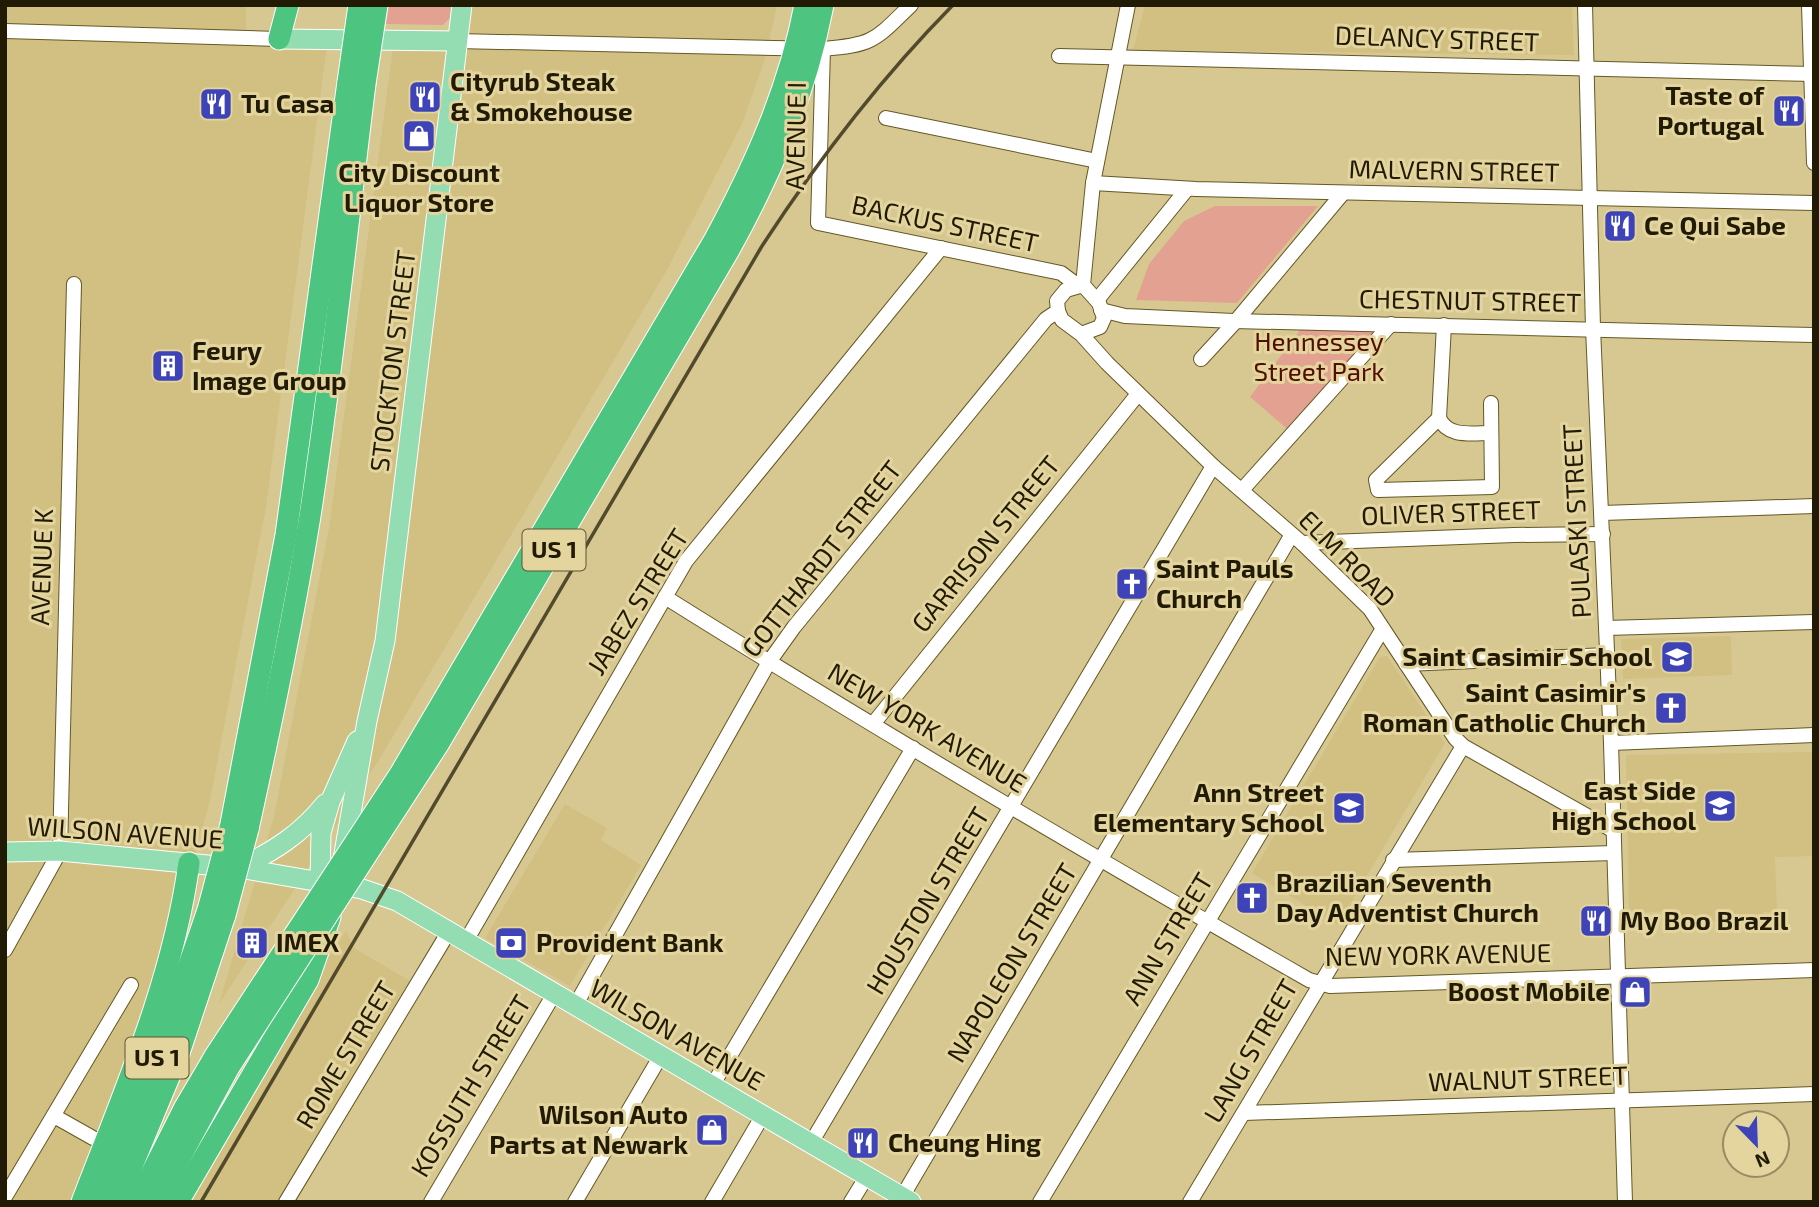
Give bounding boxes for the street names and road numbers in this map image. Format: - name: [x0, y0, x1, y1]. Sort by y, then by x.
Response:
- street label: DELANCY STREET: [1334, 18, 1540, 57]
- street label: AVENUE I: [778, 81, 811, 190]
- street label: MALVERN STREET: [1348, 152, 1560, 187]
- street label: BACKUS STREET: [849, 188, 1041, 257]
- street label: STOCKTON STREET: [363, 248, 420, 473]
- street label: CHESTNUT STREET: [1359, 282, 1581, 317]
- street label: PULASKI STREET: [1555, 423, 1596, 619]
- street label: GARRISON STREET: [904, 449, 1065, 637]
- street label: GOTTHARDT STREET: [735, 454, 907, 662]
- street label: OLIVER STREET: [1361, 493, 1541, 530]
- street label: ELM ROAD: [1294, 503, 1403, 612]
- street label: AVENUE K: [23, 508, 58, 626]
- street label: JABEZ STREET: [580, 523, 694, 680]
- road number: US 1: [522, 530, 586, 570]
- street label: NEW YORK AVENUE: [823, 655, 1033, 798]
- street label: HOUSTON STREET: [859, 801, 995, 999]
- street label: WILSON AVENUE: [26, 809, 224, 854]
- street label: NAPOLEON STREET: [939, 857, 1082, 1067]
- street label: ANN STREET: [1115, 867, 1218, 1010]
- street label: NEW YORK AVENUE: [1325, 936, 1551, 971]
- street label: WILSON AVENUE: [585, 971, 770, 1096]
- street label: LANG STREET: [1196, 973, 1303, 1127]
- street label: ROME STREET: [289, 975, 401, 1134]
- street label: KOSSUTH STREET: [403, 989, 536, 1182]
- road number: US 1: [125, 1038, 188, 1078]
- street label: WALNUT STREET: [1428, 1059, 1628, 1096]

